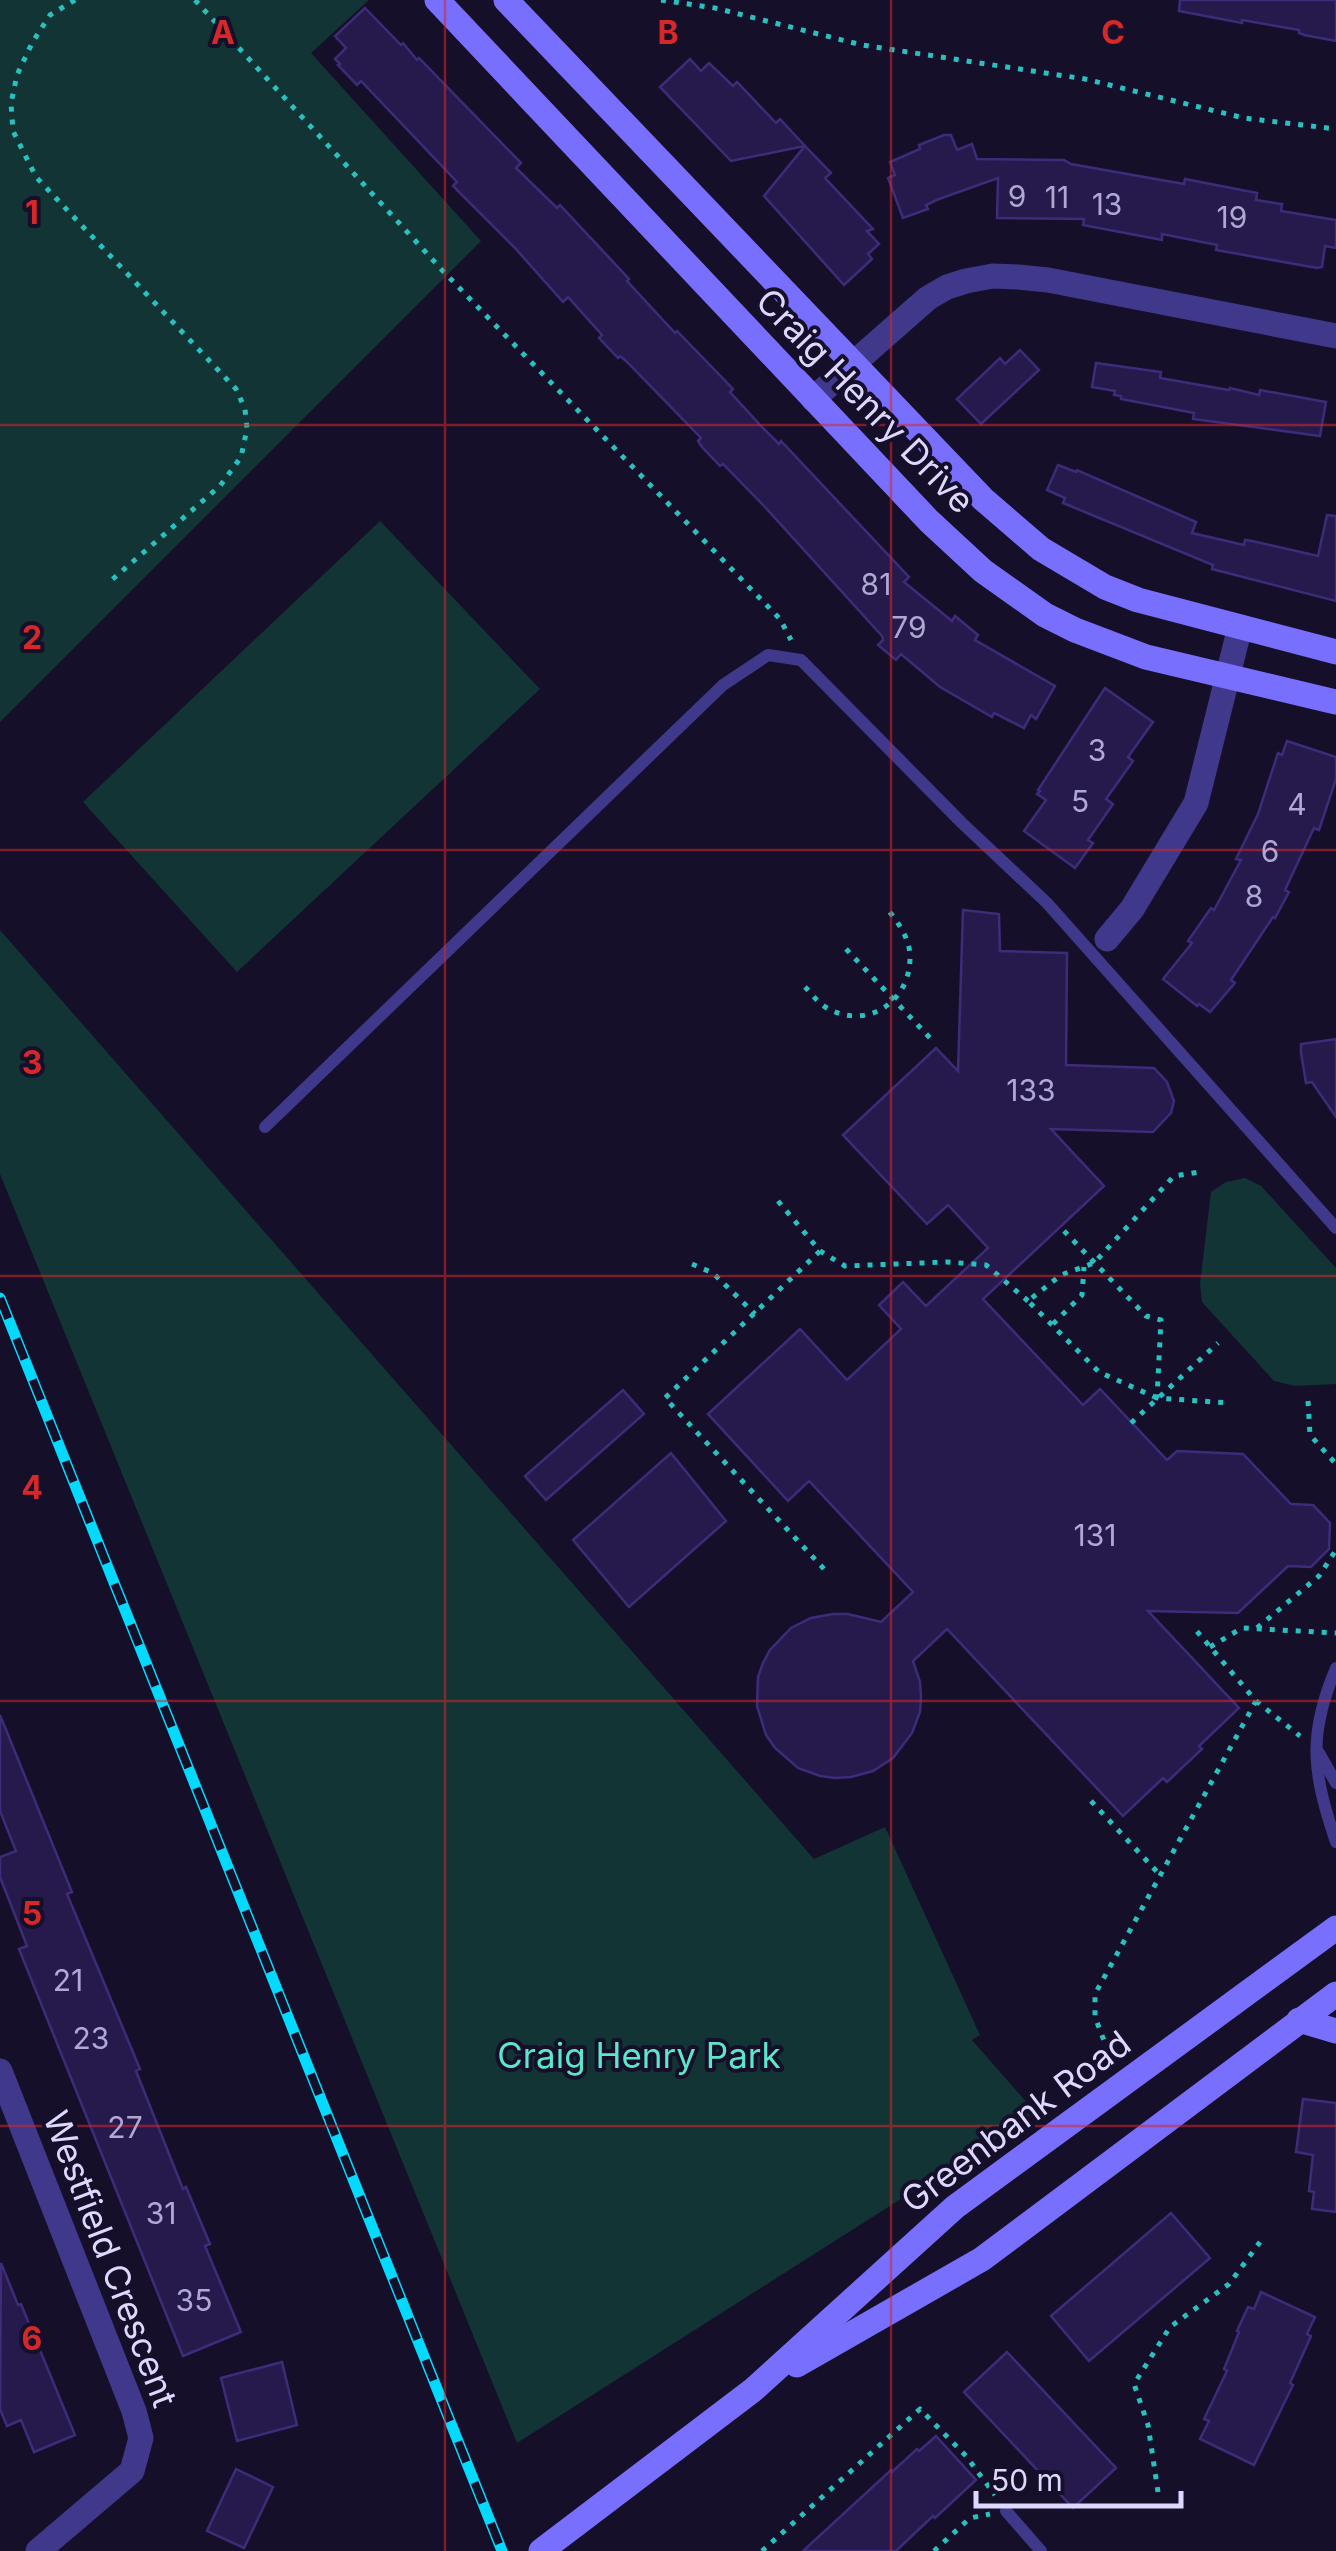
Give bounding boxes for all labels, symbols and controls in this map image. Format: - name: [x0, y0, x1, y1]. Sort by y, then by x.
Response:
- text: A: [211, 13, 235, 52]
- text: B: [657, 13, 679, 52]
- text: C: [1101, 13, 1125, 52]
- house number: 9: [1008, 178, 1026, 214]
- house number: 11: [1045, 179, 1069, 215]
- house number: 13: [1092, 186, 1122, 222]
- text: 1: [25, 193, 39, 232]
- house number: 19: [1217, 199, 1247, 235]
- street label: Craig Henry Drive: [748, 279, 983, 521]
- house number: 81: [861, 566, 891, 602]
- house number: 79: [891, 609, 927, 645]
- text: 2: [22, 618, 42, 657]
- house number: 3: [1088, 732, 1106, 768]
- house number: 5: [1071, 783, 1089, 819]
- house number: 4: [1287, 786, 1307, 822]
- house number: 6: [1261, 833, 1279, 869]
- house number: 8: [1245, 878, 1263, 914]
- text: 3: [22, 1043, 42, 1082]
- house number: 133: [1006, 1072, 1056, 1108]
- text: 4: [21, 1468, 43, 1507]
- house number: 131: [1074, 1517, 1116, 1553]
- text: 5: [22, 1894, 42, 1933]
- house number: 21: [53, 1962, 83, 1998]
- house number: 23: [73, 2020, 109, 2056]
- street label: Greenbank Road: [893, 2021, 1138, 2221]
- park label: Craig Henry Park: [497, 2034, 781, 2076]
- street label: Westfield Crescent: [35, 2105, 187, 2412]
- house number: 27: [107, 2109, 143, 2145]
- house number: 31: [146, 2195, 176, 2231]
- house number: 35: [176, 2282, 212, 2318]
- text: 6: [22, 2319, 42, 2358]
- scale bar: [976, 2446, 1181, 2508]
- text: 50 m: [991, 2462, 1063, 2498]

